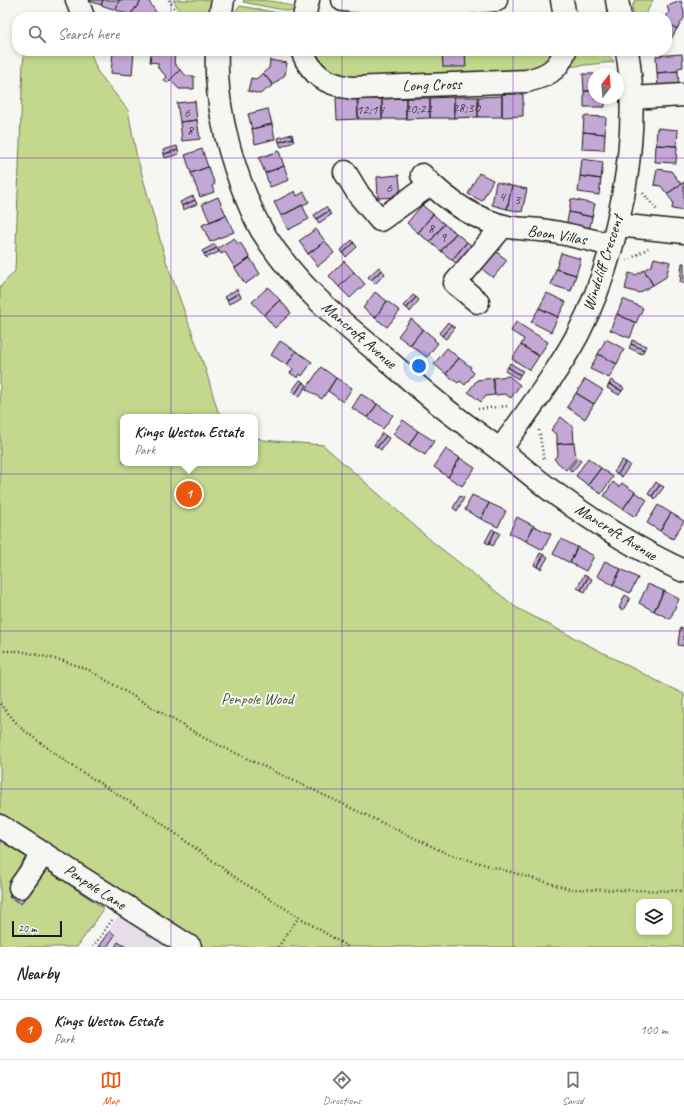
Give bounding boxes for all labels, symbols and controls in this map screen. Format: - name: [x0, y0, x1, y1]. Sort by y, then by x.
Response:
- search box: [12, 12, 672, 56]
- icon: search: [26, 23, 48, 45]
- text: Search here: [58, 25, 119, 44]
- north arrow: [588, 68, 624, 104]
- street label: Long Cross: [402, 74, 463, 96]
- house number: 28;30: [452, 99, 482, 116]
- house number: 20;22: [404, 100, 434, 117]
- house number: 12;14: [356, 101, 386, 118]
- house number: 6: [184, 104, 191, 121]
- house number: 8: [187, 122, 195, 139]
- house number: 6: [386, 179, 393, 196]
- house number: 4: [499, 188, 507, 205]
- house number: 3: [514, 191, 522, 208]
- street label: Windcliff Crescent: [578, 210, 629, 313]
- house number: 8: [428, 220, 436, 237]
- street label: Boon Villas: [526, 220, 589, 250]
- house number: 9: [440, 229, 448, 246]
- street label: Mancroft Avenue: [317, 297, 402, 374]
- your location: [409, 356, 429, 376]
- popup: [120, 414, 258, 466]
- text: Kings Weston Estate: [135, 423, 243, 442]
- text: Park: [135, 442, 155, 458]
- pin: 1: [176, 479, 202, 509]
- street label: Mancroft Avenue: [571, 499, 662, 566]
- park label: Penpole Wood: [221, 689, 296, 709]
- street label: Penpole Lane: [61, 860, 131, 915]
- map controls: [636, 899, 672, 935]
- button: layers: [636, 899, 672, 935]
- scale bar: [12, 919, 62, 938]
- text: 20 m: [18, 921, 37, 935]
- text: Nearby: [16, 963, 59, 984]
- text: Kings Weston Estate: [54, 1012, 163, 1031]
- text: 1: [26, 1022, 32, 1038]
- text: 100 m: [640, 1022, 668, 1038]
- text: Park: [54, 1031, 75, 1047]
- tab: Map: [100, 1069, 122, 1107]
- tab: Directions: [323, 1069, 361, 1107]
- tab: Saved: [562, 1069, 584, 1107]

